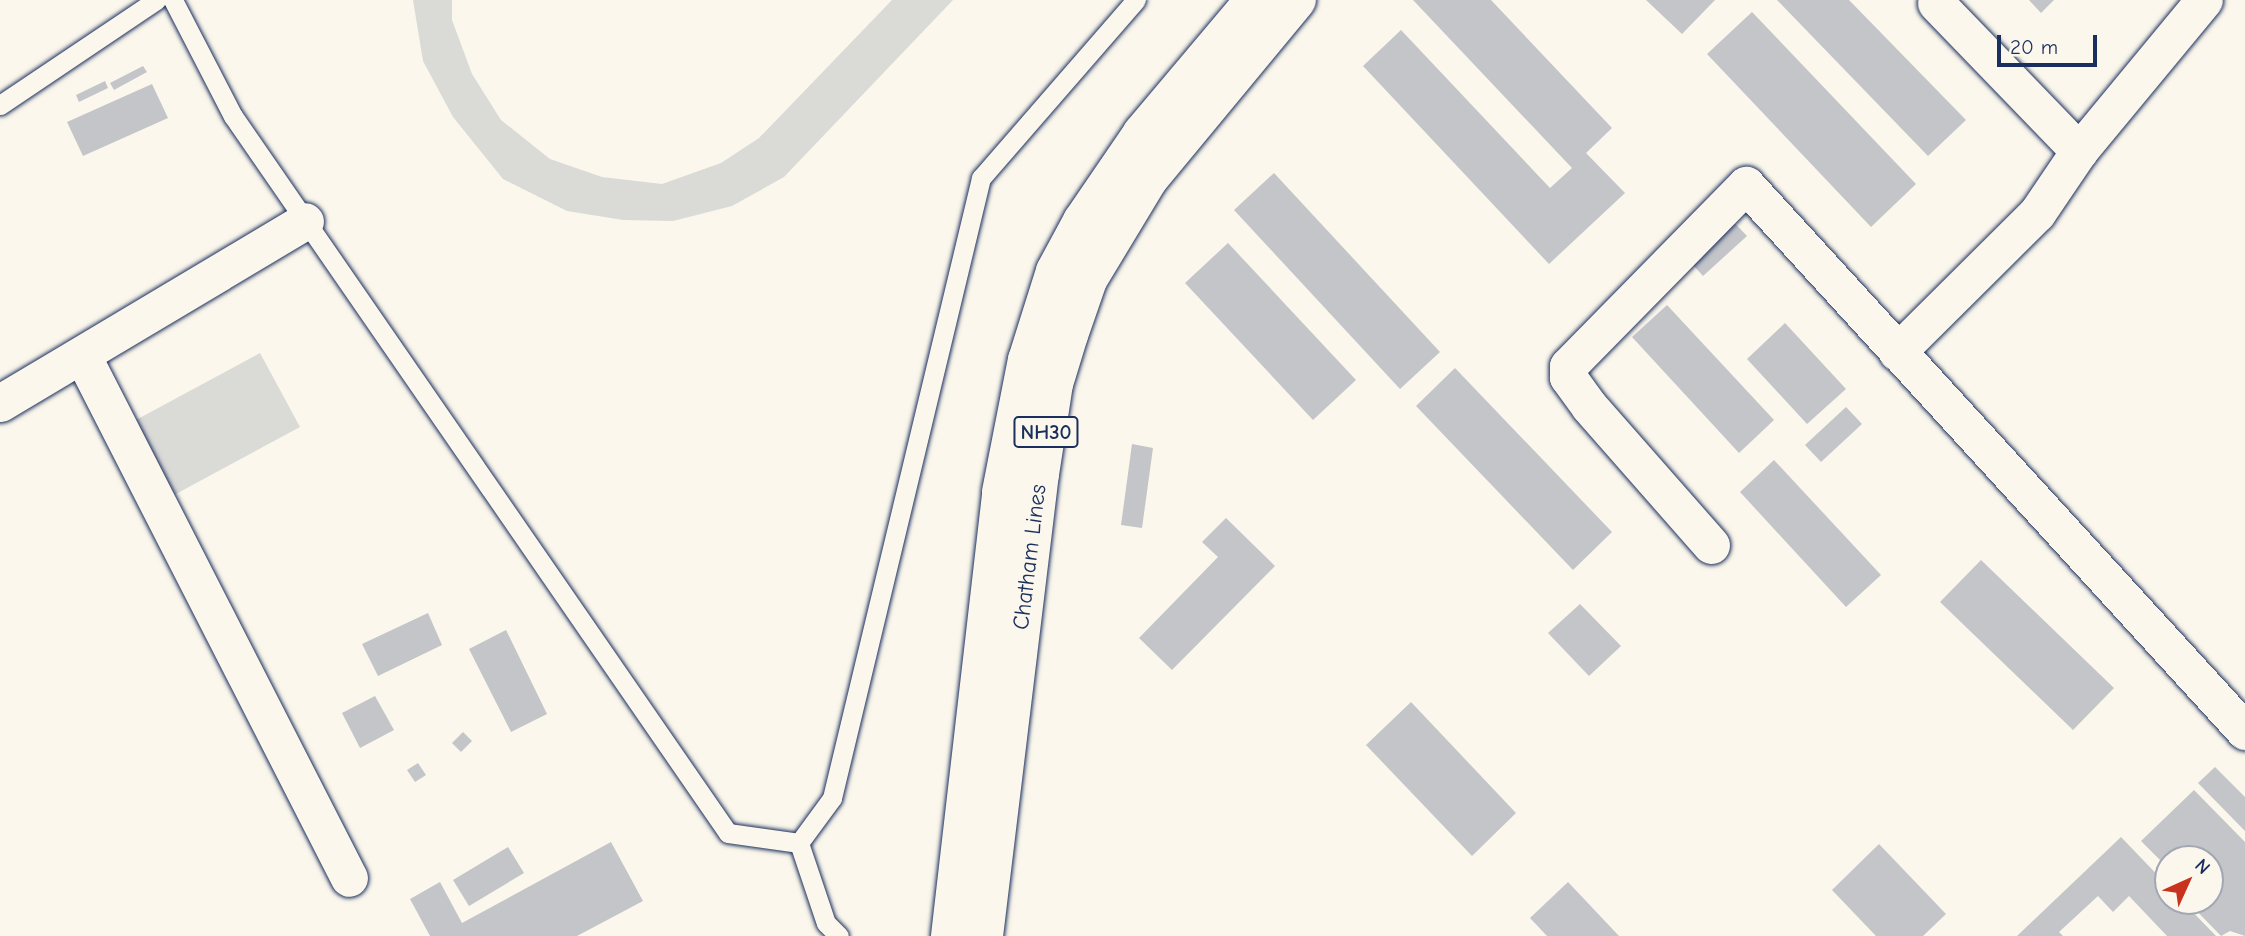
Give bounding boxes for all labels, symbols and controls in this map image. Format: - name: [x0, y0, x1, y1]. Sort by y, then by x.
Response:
- scale bar: [2000, 21, 2100, 65]
- text: 20 m: [2010, 35, 2058, 59]
- road number: NH30: [1013, 414, 1079, 450]
- street label: Chatham Lines: [1007, 483, 1053, 631]
- north arrow: [2154, 845, 2224, 915]
- text: N: [2190, 854, 2215, 879]

